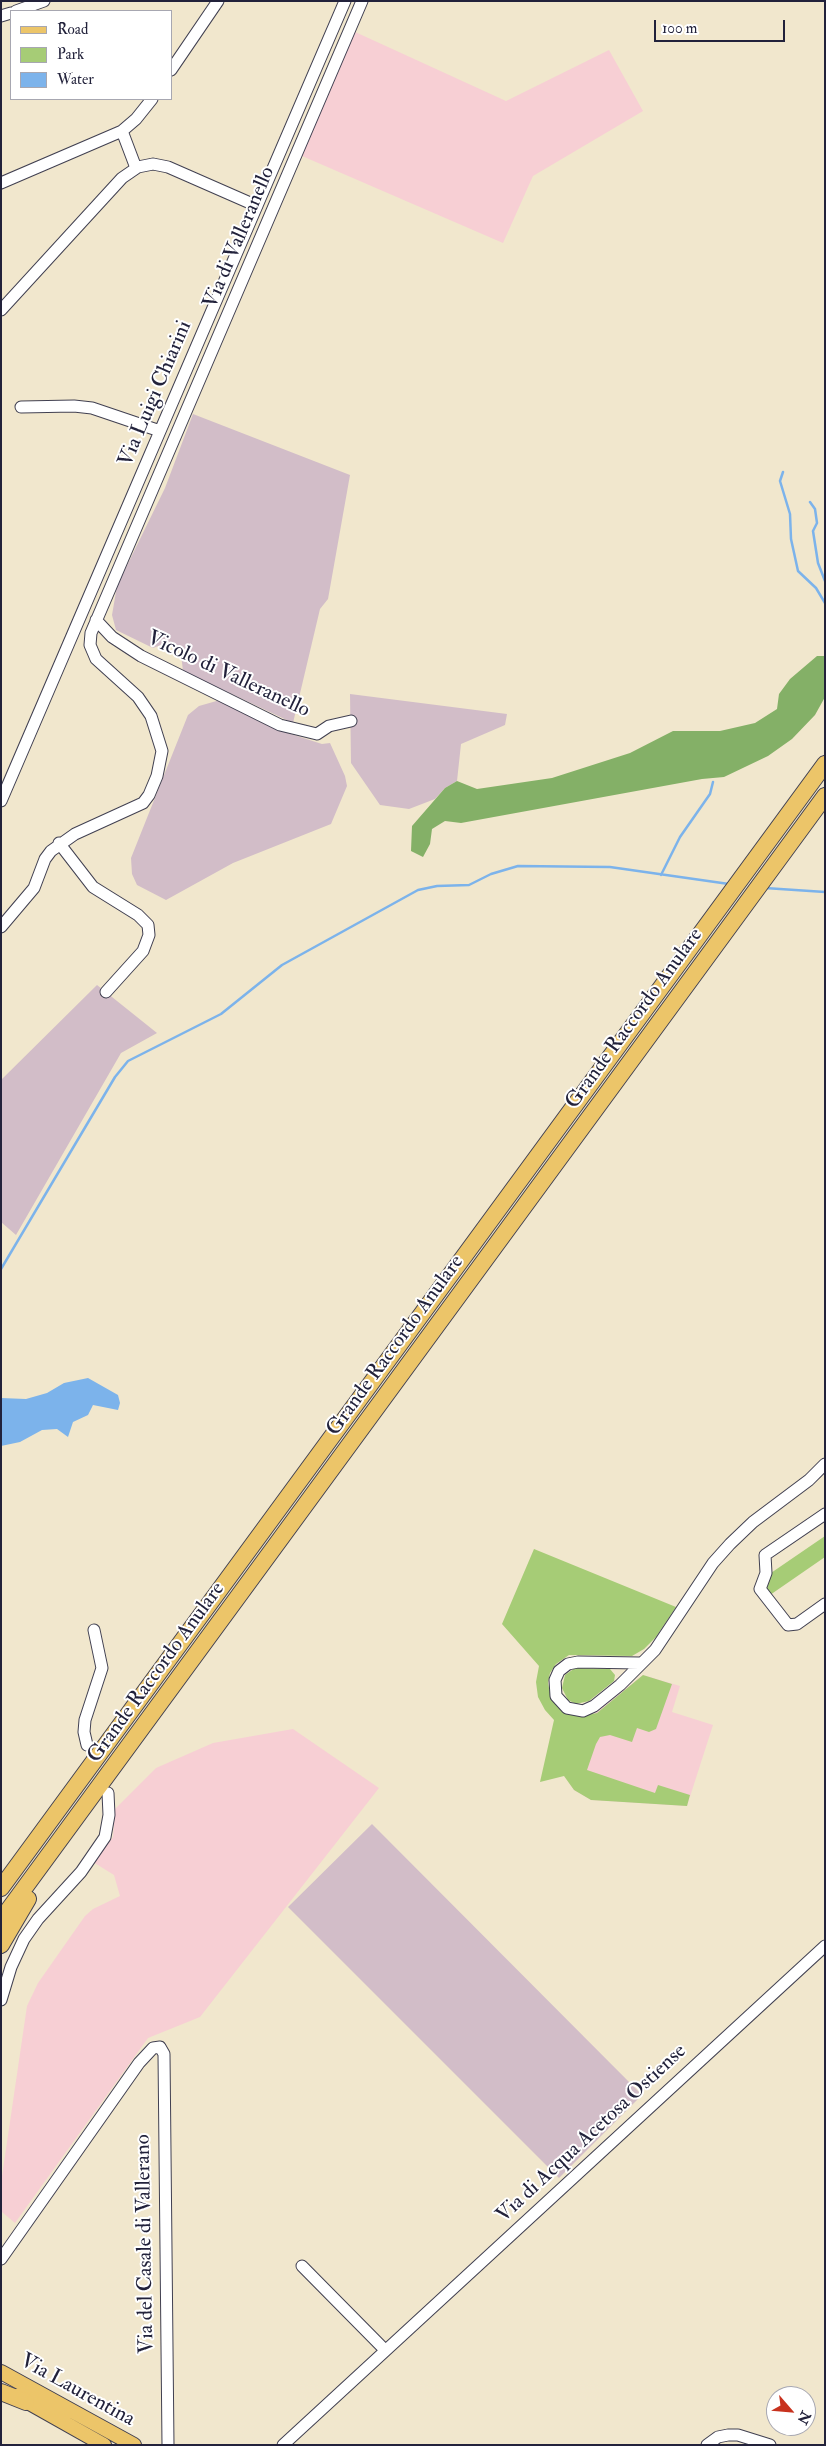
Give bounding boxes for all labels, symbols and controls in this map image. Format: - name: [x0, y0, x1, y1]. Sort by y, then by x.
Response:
- legend: [10, 10, 172, 100]
- scale bar: [656, 10, 787, 42]
- text: 100 m: [662, 19, 697, 38]
- text: Road: [57, 20, 88, 39]
- text: Park: [57, 45, 84, 64]
- text: Water: [57, 70, 94, 89]
- street label: Via di Valleranello: [199, 163, 281, 313]
- street label: Via Luigi Chiarini: [114, 317, 198, 471]
- street label: Vicolo di Valleranello: [143, 626, 313, 724]
- street label: Grande Raccordo Anulare: [561, 924, 709, 1114]
- street label: Grande Raccordo Anulare: [322, 1251, 470, 1441]
- street label: Grande Raccordo Anulare: [83, 1578, 231, 1768]
- street label: Via di Acqua Acetosa Ostiense: [492, 2039, 692, 2229]
- street label: Via del Casale di Vallerano: [131, 2134, 161, 2354]
- street label: Via Laurentina: [15, 2349, 139, 2433]
- north arrow: [766, 2386, 816, 2436]
- text: N: [794, 2408, 814, 2427]

